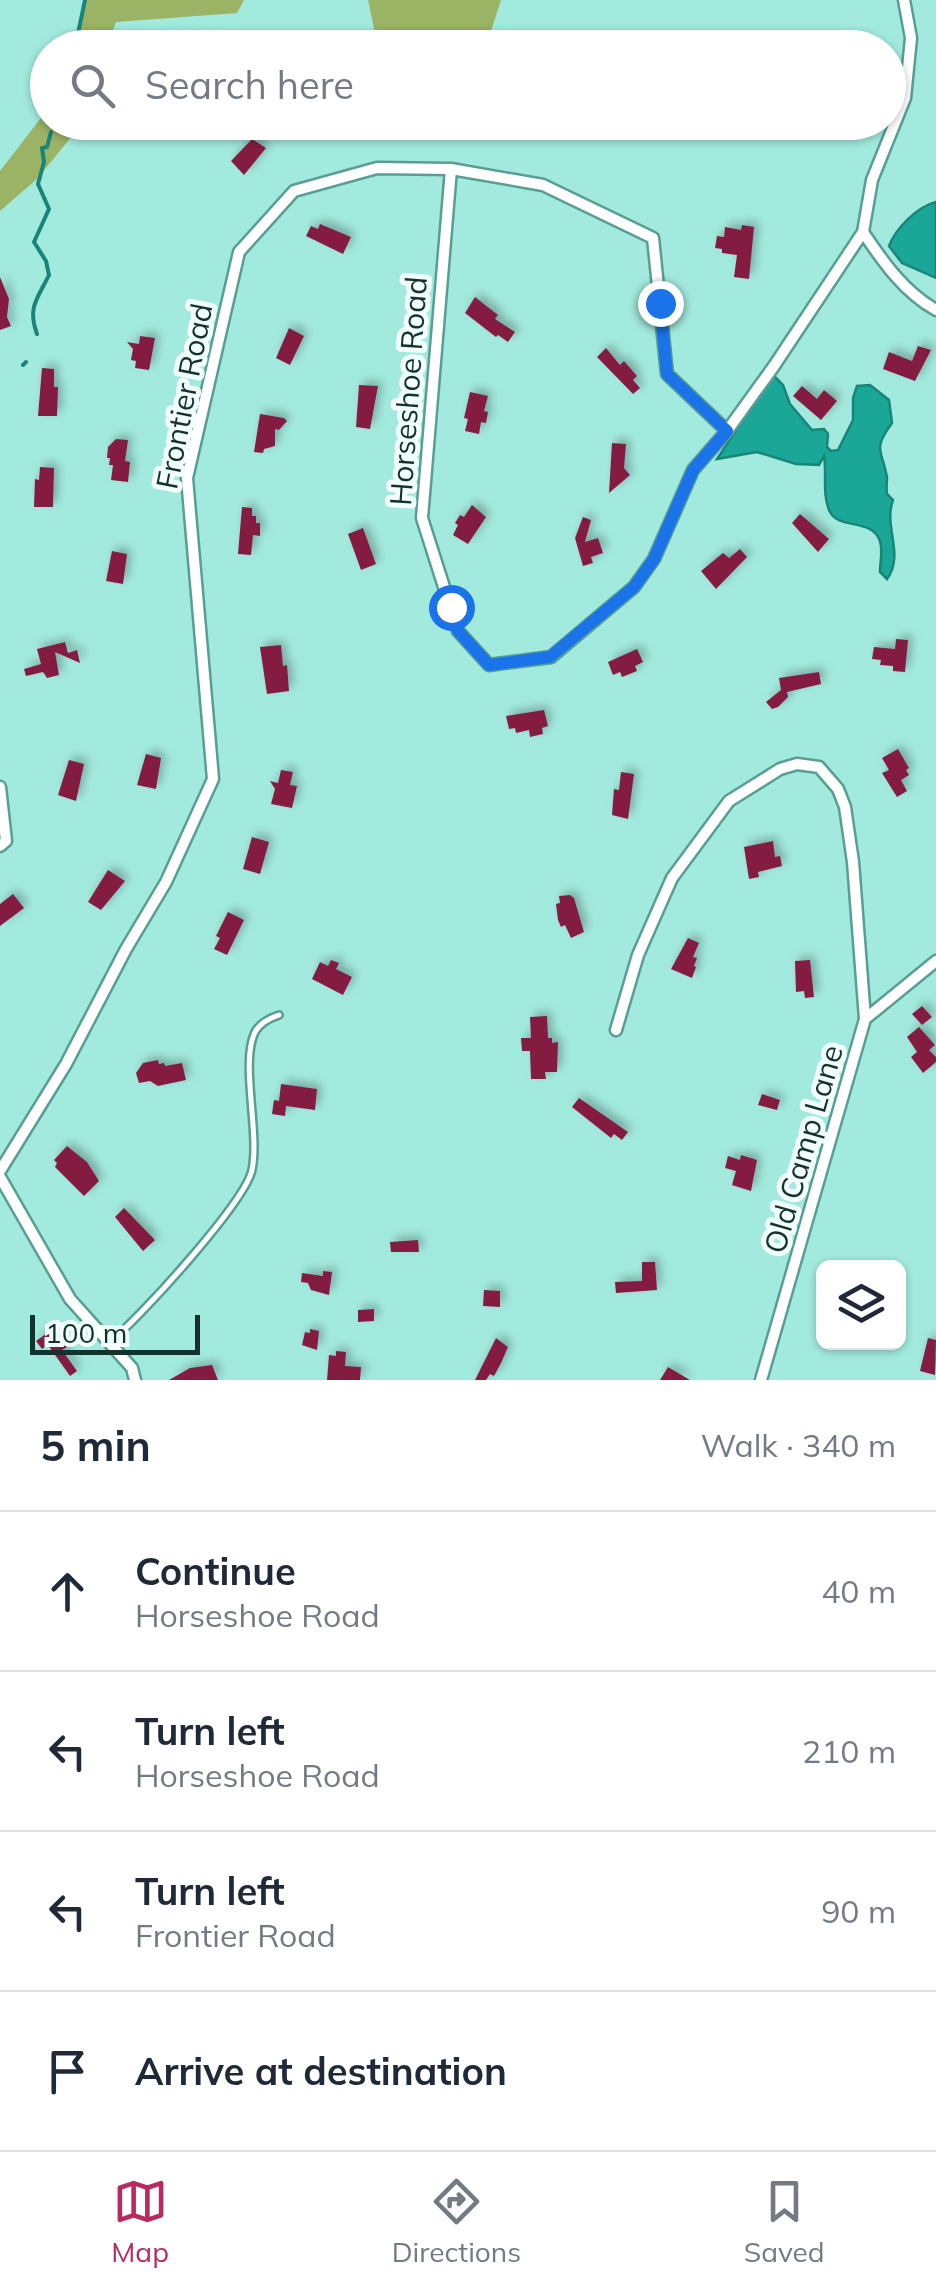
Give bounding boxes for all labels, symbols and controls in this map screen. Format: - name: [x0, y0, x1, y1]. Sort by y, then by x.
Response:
- search box: [30, 30, 906, 140]
- icon: search: [65, 58, 120, 113]
- text: Search here: [145, 61, 354, 109]
- street label: Horseshoe Road: [381, 275, 435, 507]
- route end: [638, 281, 684, 327]
- street label: Frontier Road: [147, 300, 221, 492]
- route start: [429, 585, 475, 631]
- street label: Old Camp Lane: [755, 1041, 851, 1257]
- map controls: [816, 1260, 906, 1350]
- button: layers: [816, 1260, 906, 1350]
- scale bar: [30, 1310, 200, 1354]
- text: 100 m: [45, 1315, 127, 1350]
- text: 5 min: [40, 1419, 151, 1472]
- text: Walk · 340 m: [701, 1425, 896, 1465]
- text: Continue: [135, 1547, 296, 1595]
- icon: ahead: [40, 1564, 95, 1619]
- text: 40 m: [821, 1571, 896, 1611]
- text: Horseshoe Road: [135, 1595, 380, 1635]
- text: Turn left: [135, 1707, 285, 1755]
- icon: left: [40, 1724, 95, 1779]
- text: 210 m: [802, 1731, 896, 1771]
- text: Horseshoe Road: [135, 1755, 380, 1795]
- text: Turn left: [135, 1867, 285, 1915]
- icon: left: [40, 1884, 95, 1939]
- text: 90 m: [821, 1891, 896, 1931]
- text: Frontier Road: [135, 1915, 336, 1955]
- icon: arrive: [40, 2044, 95, 2099]
- text: Arrive at destination: [135, 2047, 507, 2095]
- tab: Map: [111, 2174, 169, 2269]
- tab: Directions: [392, 2174, 521, 2269]
- tab: Saved: [744, 2174, 825, 2269]

